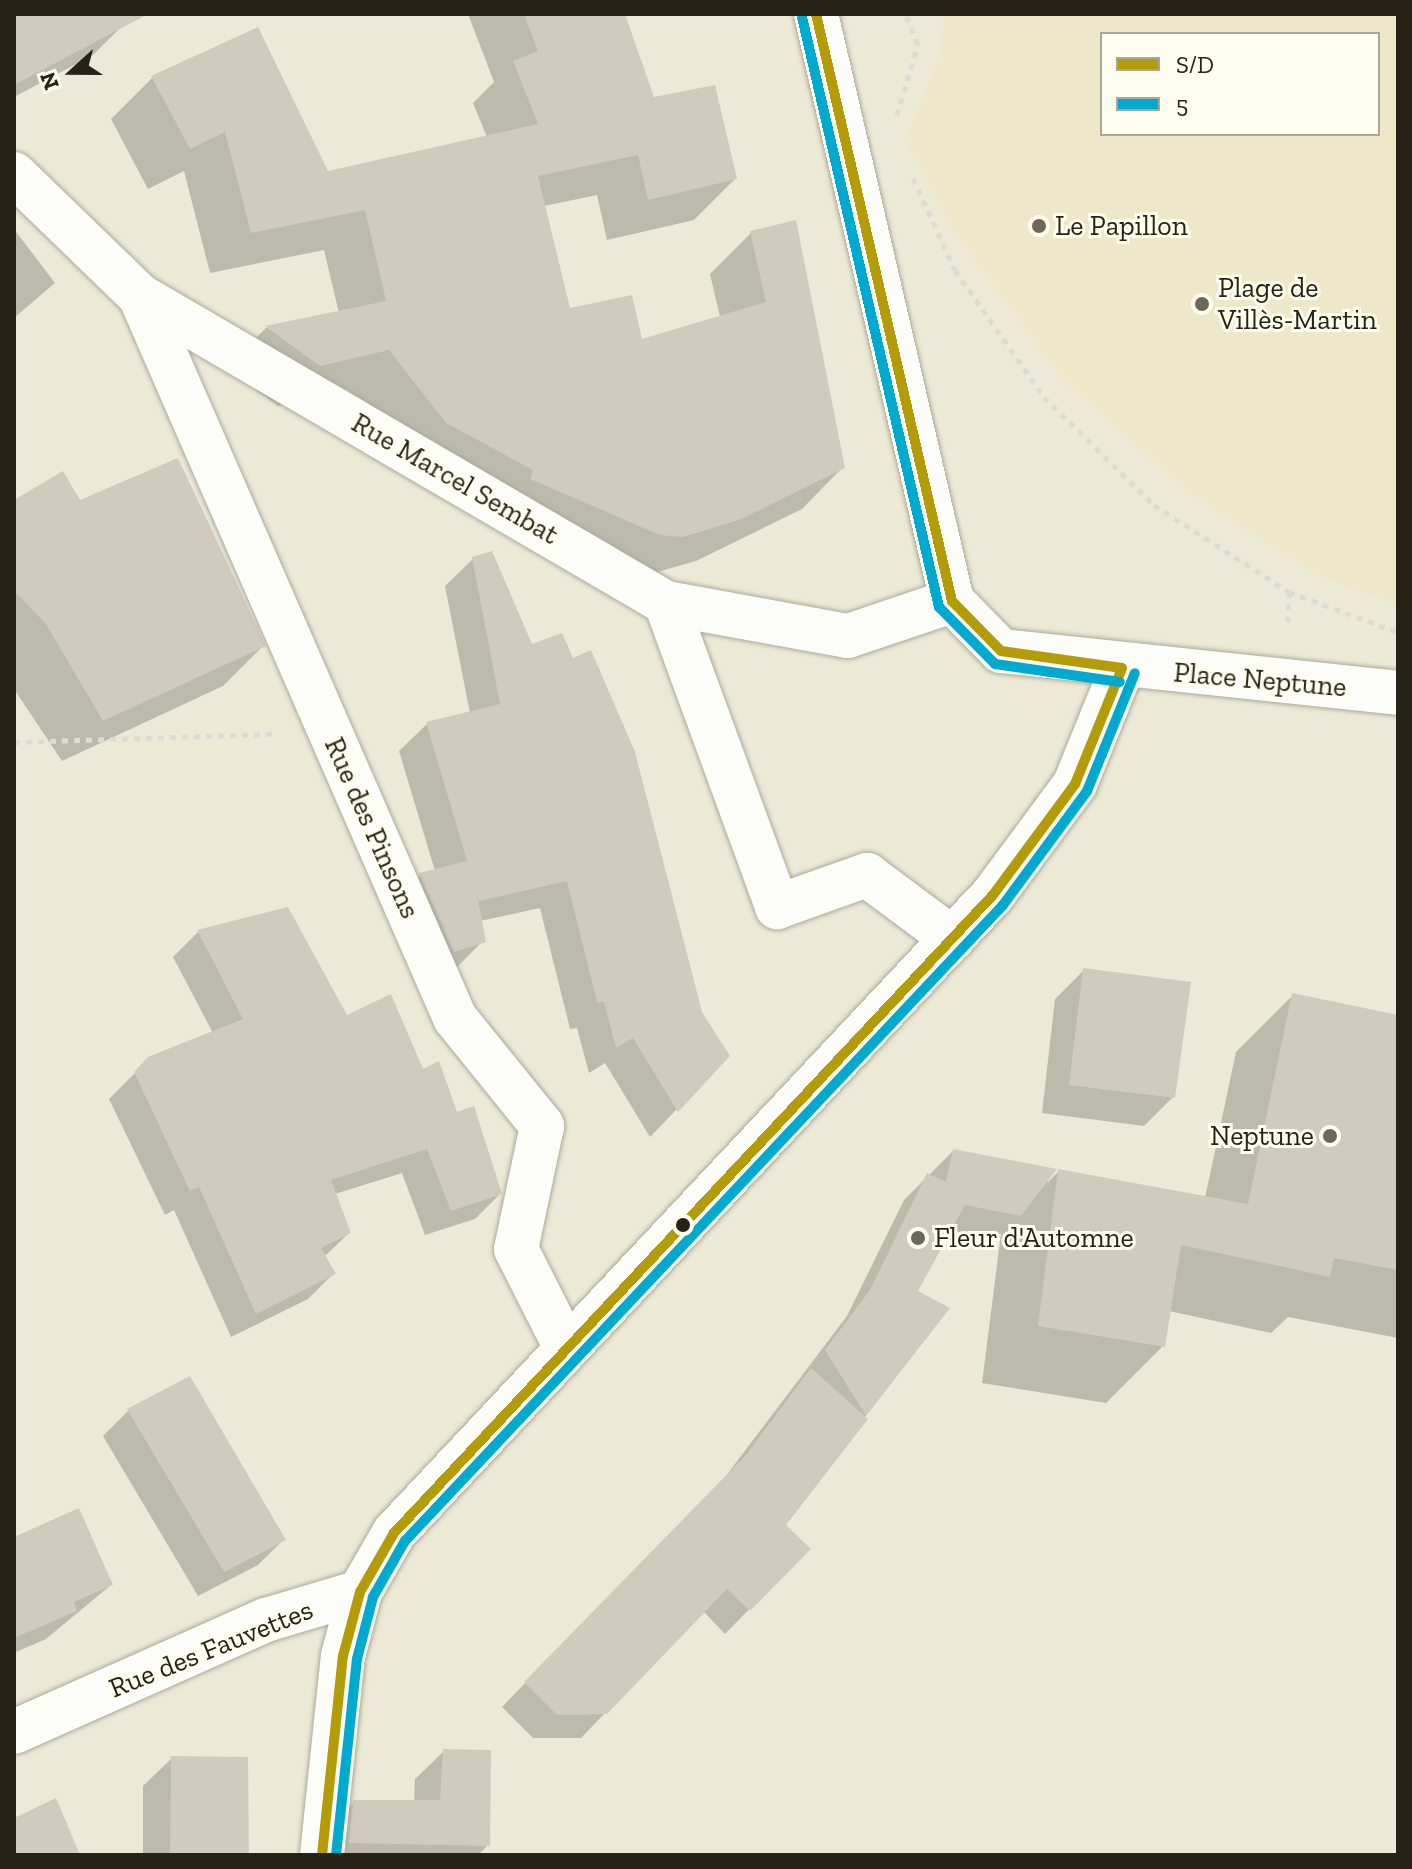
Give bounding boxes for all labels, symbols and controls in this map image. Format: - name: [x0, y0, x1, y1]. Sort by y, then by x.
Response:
- north arrow: [32, 32, 112, 112]
- legend: [1100, 32, 1380, 136]
- text: S/D: [1176, 50, 1214, 79]
- text: N: [34, 68, 65, 93]
- text: 5: [1176, 90, 1188, 119]
- place label: Le Papillon: [1055, 209, 1188, 243]
- marker: Le Papillon: [1030, 217, 1048, 235]
- place label: Plage de Villès-Martin: [1218, 271, 1377, 337]
- marker: Plage de Villès-Martin: [1193, 295, 1211, 313]
- street label: Rue Marcel Sembat: [346, 406, 564, 552]
- street label: Place Neptune: [1172, 656, 1348, 704]
- street label: Rue des Pinsons: [317, 732, 427, 924]
- place label: Neptune: [1210, 1119, 1314, 1153]
- marker: Neptune: [1321, 1127, 1339, 1145]
- unlabelled marker: [675, 1217, 691, 1233]
- place label: Fleur d'Automne: [934, 1221, 1134, 1255]
- marker: Fleur d'Automne: [909, 1229, 927, 1247]
- street label: Rue des Fauvettes: [104, 1593, 318, 1705]

